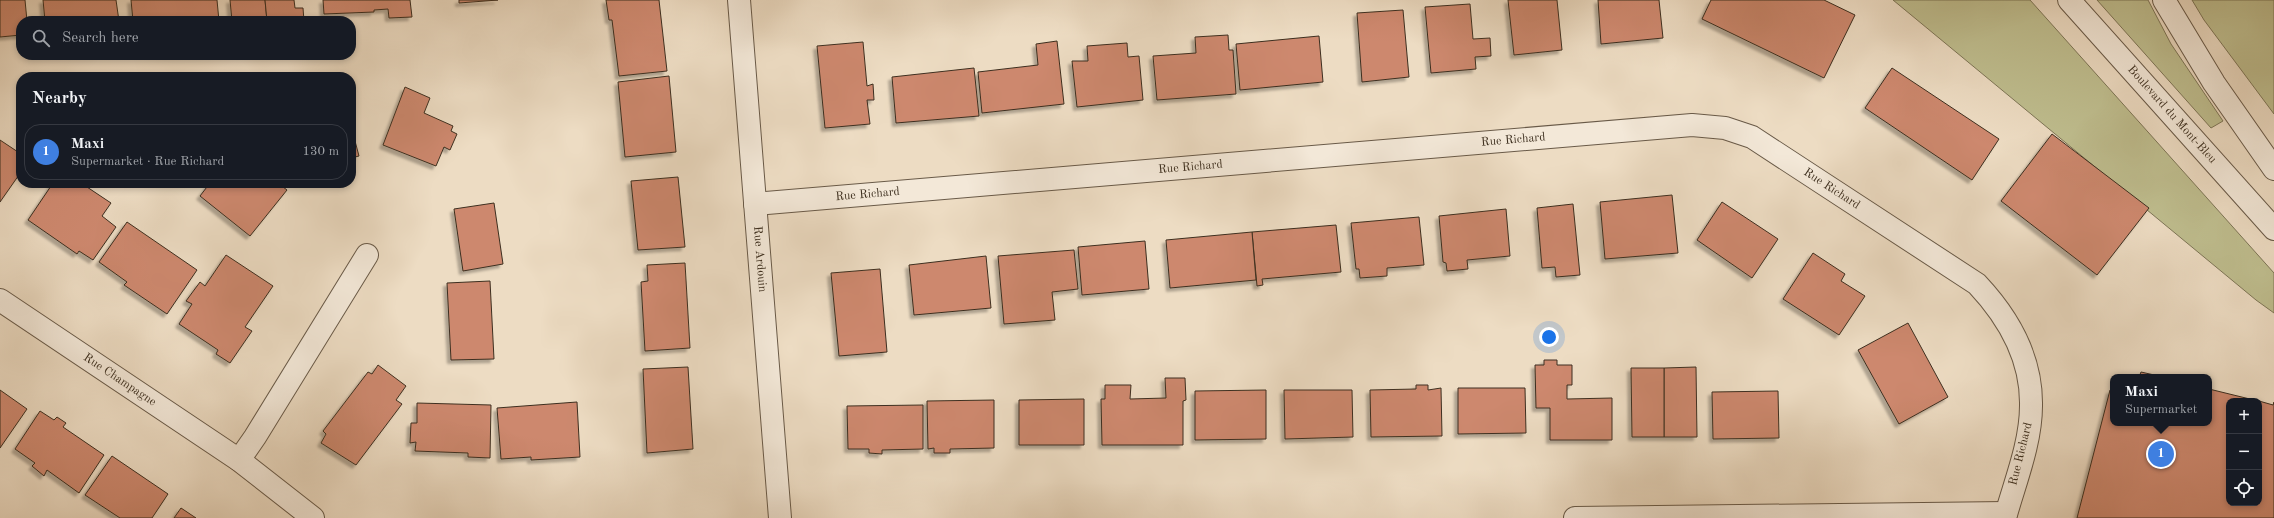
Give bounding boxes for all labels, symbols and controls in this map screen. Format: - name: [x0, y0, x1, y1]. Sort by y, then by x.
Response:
- search box: [16, 16, 356, 60]
- icon: search: [30, 27, 52, 49]
- text: Search here: [62, 31, 139, 46]
- street label: Boulevard du Mont-Bleu: [2125, 64, 2219, 166]
- text: Nearby: [32, 90, 87, 107]
- street label: Rue Richard: [1481, 131, 1546, 149]
- text: Maxi: [71, 137, 104, 152]
- text: 1: [42, 145, 50, 158]
- text: 130 m: [302, 145, 339, 158]
- text: Supermarket · Rue Richard: [71, 155, 224, 168]
- street label: Rue Richard: [1158, 159, 1223, 176]
- street label: Rue Richard: [1801, 166, 1862, 212]
- street label: Rue Richard: [835, 186, 900, 203]
- street label: Rue Ardouin: [751, 226, 768, 293]
- your location: [1539, 327, 1559, 347]
- street label: Rue Champagne: [81, 352, 159, 409]
- popup: [2110, 374, 2212, 426]
- text: Maxi: [2125, 385, 2158, 400]
- map controls: [2226, 398, 2262, 506]
- button: +: [2226, 398, 2262, 434]
- text: Supermarket: [2125, 403, 2197, 416]
- street label: Rue Richard: [2007, 421, 2035, 487]
- button: −: [2226, 434, 2262, 470]
- pin: 1: [2148, 439, 2174, 469]
- button: locate: [2226, 470, 2262, 506]

